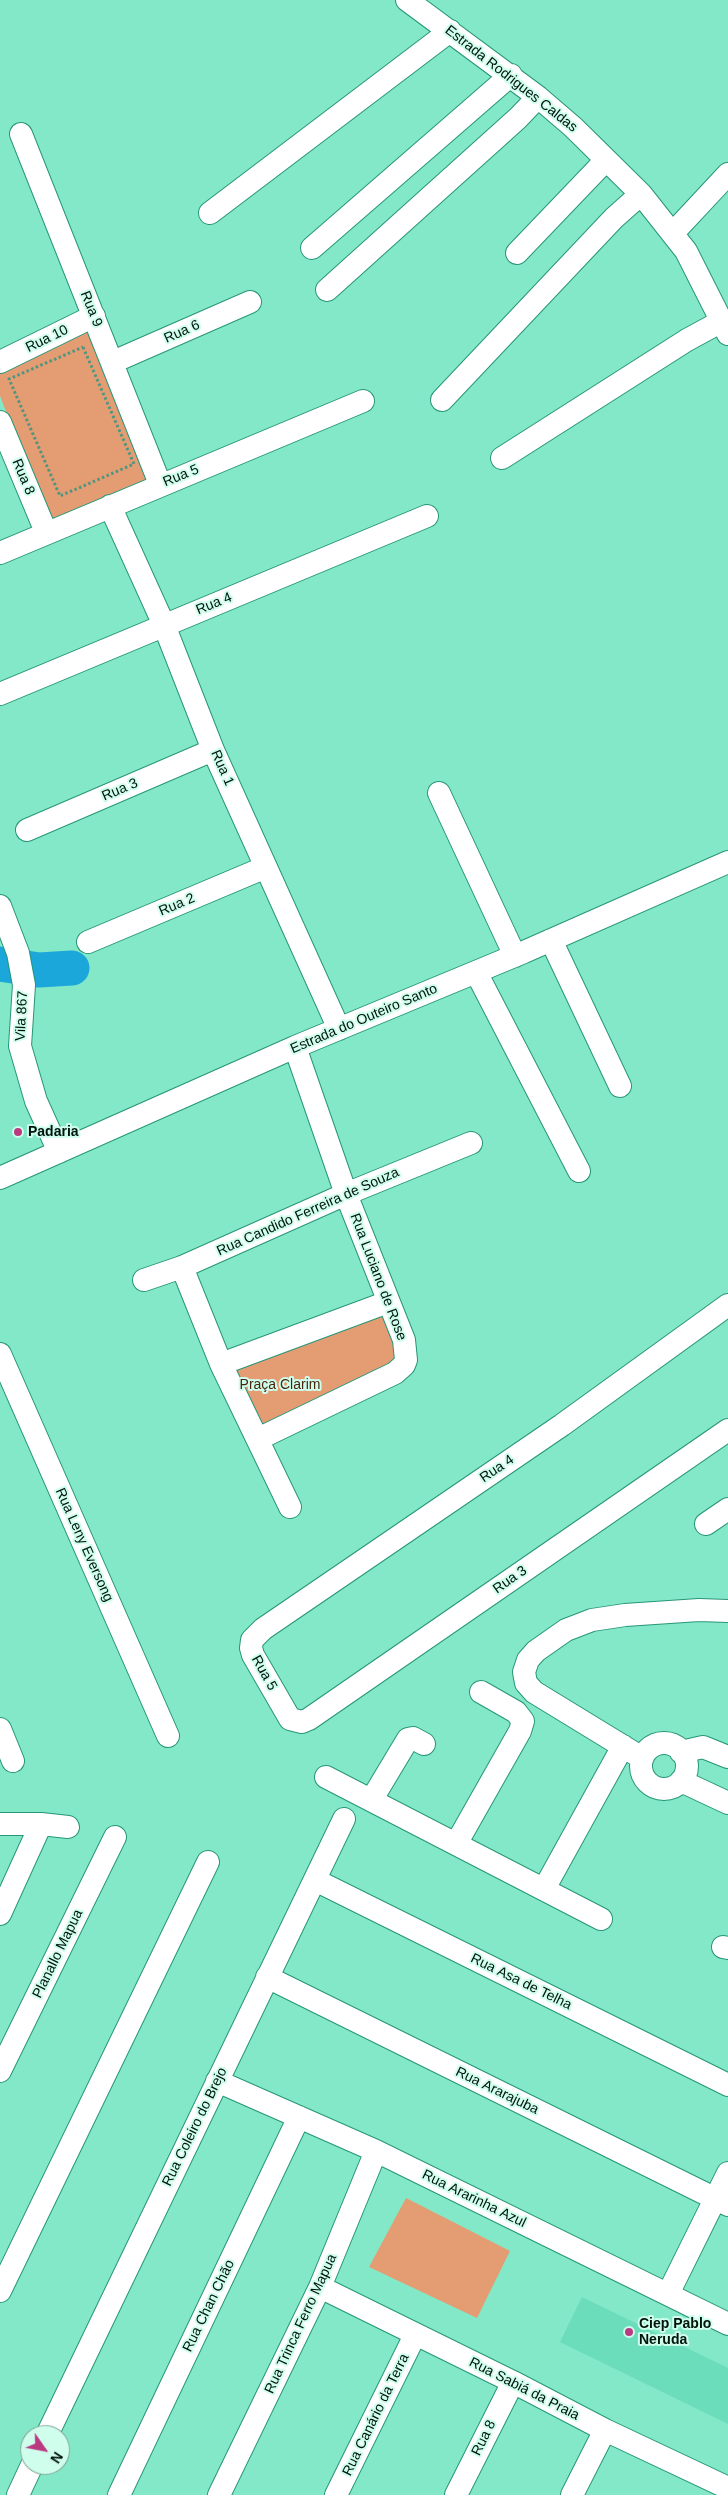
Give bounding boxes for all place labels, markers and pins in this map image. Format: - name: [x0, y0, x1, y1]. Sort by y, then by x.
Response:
- place label: Padaria: [28, 1124, 79, 1140]
- marker: Padaria: [12, 1126, 24, 1138]
- place label: Ciep Pablo Neruda: [639, 2316, 711, 2348]
- marker: Ciep Pablo Neruda: [623, 2326, 635, 2338]

